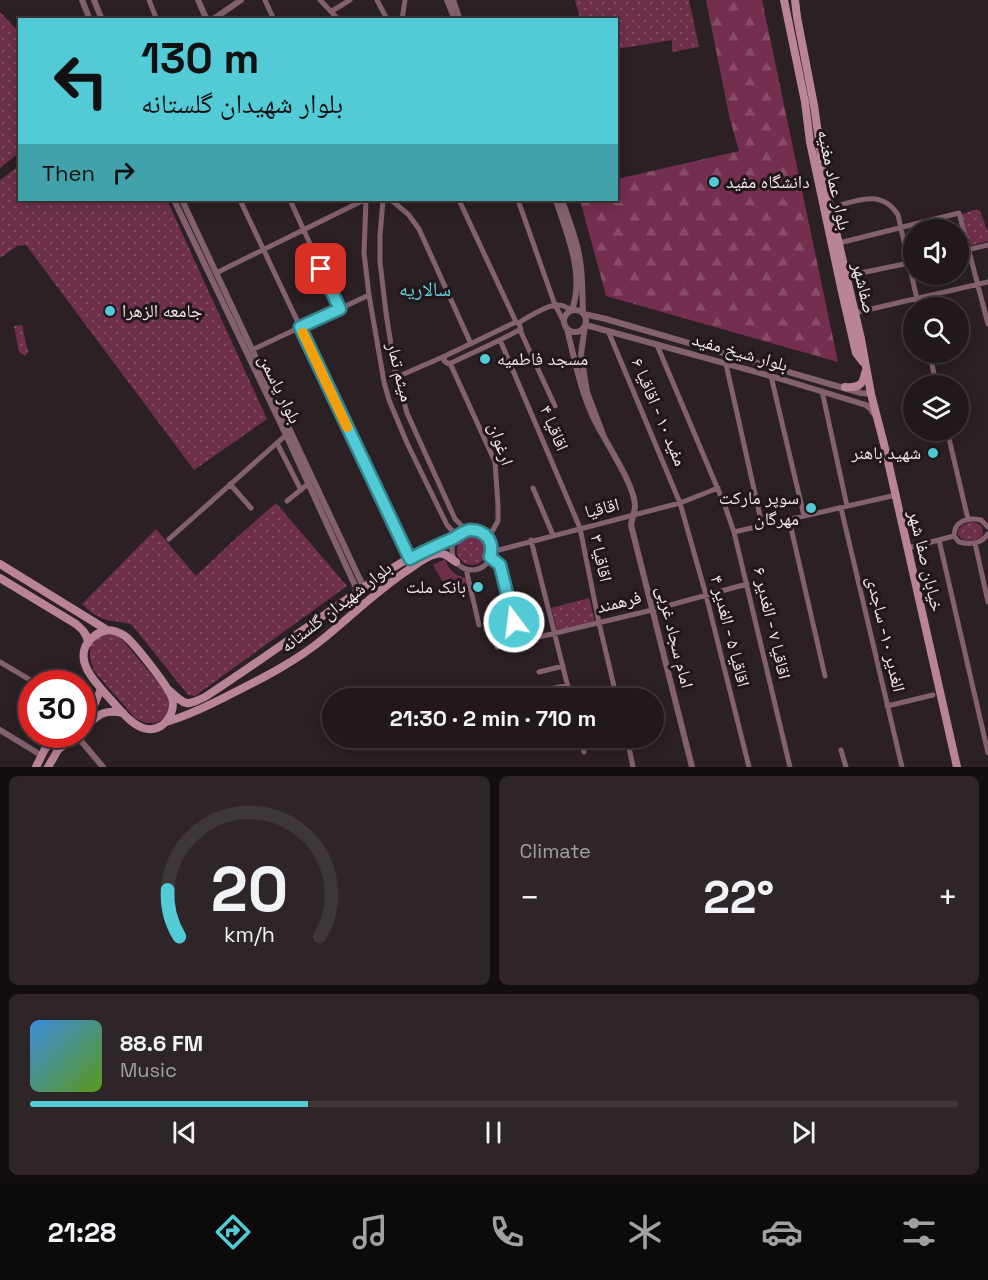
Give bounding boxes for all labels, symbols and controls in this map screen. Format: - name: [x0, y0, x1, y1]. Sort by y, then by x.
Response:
- text: 130 m: [141, 32, 259, 85]
- icon: left: [42, 42, 120, 120]
- text: بلوار شهیدان گلستانه: [141, 86, 343, 121]
- street label: بلوار عماد مغنیه: [813, 127, 856, 232]
- icon: right: [107, 156, 140, 189]
- text: Then: [42, 159, 95, 187]
- place label: دانشگاه مفید: [726, 170, 810, 193]
- marker: دانشگاه مفید: [707, 175, 721, 189]
- map controls: [903, 219, 969, 441]
- button: sound: [903, 219, 969, 285]
- pin: [295, 243, 346, 294]
- icon: arrive: [304, 252, 337, 285]
- street label: صفاشهر: [847, 259, 882, 316]
- district label: سالاریه: [399, 276, 451, 302]
- button: search: [903, 297, 969, 363]
- place label: جامعه الزهرا: [122, 299, 203, 322]
- marker: جامعه الزهرا: [103, 304, 117, 318]
- street label: بلوار شیخ مفید: [689, 327, 791, 377]
- street label: میثم تمار: [381, 339, 419, 404]
- place label: مسجد فاطمیه: [497, 347, 588, 370]
- street label: بلوار یاسمن: [254, 350, 307, 427]
- marker: مسجد فاطمیه: [478, 352, 492, 366]
- street label: مفید ۱۰ - اقاقیا ۶: [626, 354, 693, 469]
- button: layers: [903, 375, 969, 441]
- street label: اقاقیا ۴: [535, 401, 574, 454]
- street label: ارغوان: [484, 419, 519, 468]
- place label: شهید باهنر: [850, 441, 921, 464]
- marker: شهید باهنر: [926, 446, 940, 460]
- place label: سوپر مارکت مهرگان: [719, 486, 799, 530]
- street label: اقاقیا: [582, 492, 622, 523]
- marker: سوپر مارکت مهرگان: [804, 501, 818, 515]
- street label: خیابان صفا شهر: [903, 507, 949, 614]
- street label: اقاقیا ۳: [585, 532, 618, 584]
- street label: بلوار شهیدان گلستانه: [276, 556, 396, 657]
- street label: اقاقیا ۷ - الغدیر ۶: [748, 565, 797, 681]
- street label: اقاقیا ۵ - الغدیر ۴: [705, 573, 755, 689]
- street label: الغدیر ۱۰- ساجدی: [862, 574, 911, 694]
- place label: بانک ملت: [406, 575, 466, 598]
- marker: بانک ملت: [471, 580, 485, 594]
- street label: امام سجاد غربی: [651, 583, 699, 691]
- street label: فرهمند: [594, 585, 644, 618]
- position arrow: [482, 590, 546, 654]
- speed limit sign: 30: [18, 670, 96, 748]
- text: 21:30 · 2 min · 710 m: [390, 704, 596, 732]
- text: Climate: [520, 838, 591, 864]
- text: 20: [210, 850, 288, 929]
- text: 22°: [703, 869, 774, 926]
- text: −: [520, 877, 540, 919]
- text: +: [938, 877, 958, 919]
- text: km/h: [224, 922, 275, 949]
- text: 88.6 FM: [120, 1029, 203, 1057]
- text: Music: [120, 1057, 177, 1083]
- icon: previous: [168, 1116, 201, 1149]
- icon: pause: [477, 1116, 510, 1149]
- icon: next: [787, 1116, 820, 1149]
- icon: directions: [212, 1211, 254, 1253]
- icon: music: [349, 1211, 391, 1253]
- icon: phone: [486, 1211, 528, 1253]
- icon: climate: [624, 1211, 666, 1253]
- icon: car: [761, 1211, 803, 1253]
- icon: filters: [898, 1211, 940, 1253]
- text: 21:28: [48, 1215, 116, 1250]

